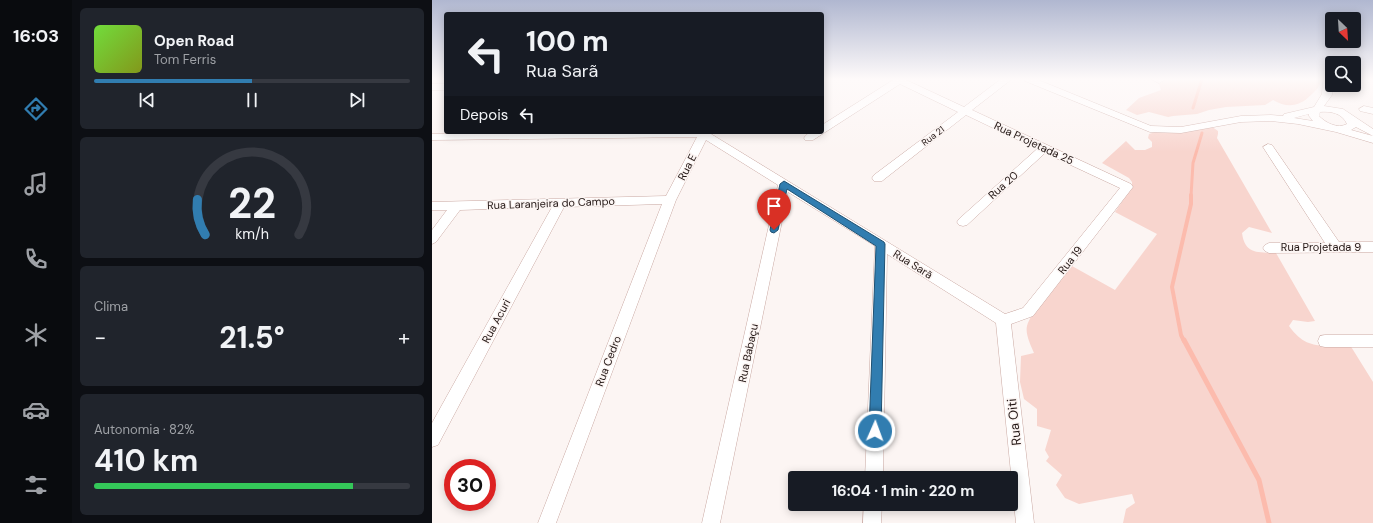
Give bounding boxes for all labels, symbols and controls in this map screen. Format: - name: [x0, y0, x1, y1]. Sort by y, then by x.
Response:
- north arrow: [1325, 12, 1361, 48]
- map controls: [1325, 12, 1361, 92]
- text: 100 m: [526, 23, 609, 60]
- text: 16:03: [13, 24, 59, 48]
- icon: left: [460, 28, 512, 80]
- text: Open Road: [154, 31, 234, 51]
- text: Tom Ferris: [154, 51, 216, 68]
- button: search: [1325, 56, 1361, 92]
- text: Rua Sarã: [526, 59, 598, 83]
- icon: previous: [136, 89, 158, 111]
- icon: pause: [241, 89, 263, 111]
- icon: next: [346, 89, 368, 111]
- icon: directions: [22, 95, 50, 123]
- icon: left: [516, 104, 538, 126]
- text: Depois: [460, 105, 508, 125]
- street label: Rua Projetada 25: [992, 118, 1076, 168]
- street label: Rua 21: [919, 123, 947, 149]
- street label: Rua E: [674, 151, 700, 183]
- street label: Rua 20: [985, 168, 1021, 202]
- icon: music: [22, 170, 50, 198]
- text: 22: [228, 177, 276, 231]
- pin: [757, 189, 791, 230]
- street label: Rua Laranjeira do Campo: [487, 194, 615, 212]
- icon: arrive: [763, 195, 785, 217]
- text: km/h: [235, 225, 269, 243]
- street label: Rua Projetada 9: [1281, 240, 1361, 254]
- street label: Rua 19: [1055, 243, 1085, 277]
- icon: phone: [22, 245, 50, 273]
- street label: Rua Sarã: [891, 246, 935, 282]
- street label: Rua Acuri: [479, 296, 513, 346]
- text: Clima: [94, 298, 128, 315]
- text: 21.5°: [219, 318, 285, 357]
- icon: climate: [22, 321, 50, 349]
- street label: Rua Babaçu: [735, 322, 761, 384]
- text: −: [94, 323, 106, 352]
- text: +: [398, 323, 410, 352]
- street label: Rua Cedro: [592, 334, 624, 388]
- icon: car: [22, 396, 50, 424]
- street label: Rua Oiti: [1003, 398, 1025, 446]
- position arrow: [854, 410, 896, 452]
- text: Autonomia · 82%: [94, 421, 194, 438]
- text: 410 km: [94, 441, 198, 480]
- speed limit sign: 30: [444, 459, 496, 511]
- icon: filters: [22, 471, 50, 499]
- text: 16:04 · 1 min · 220 m: [832, 481, 974, 501]

